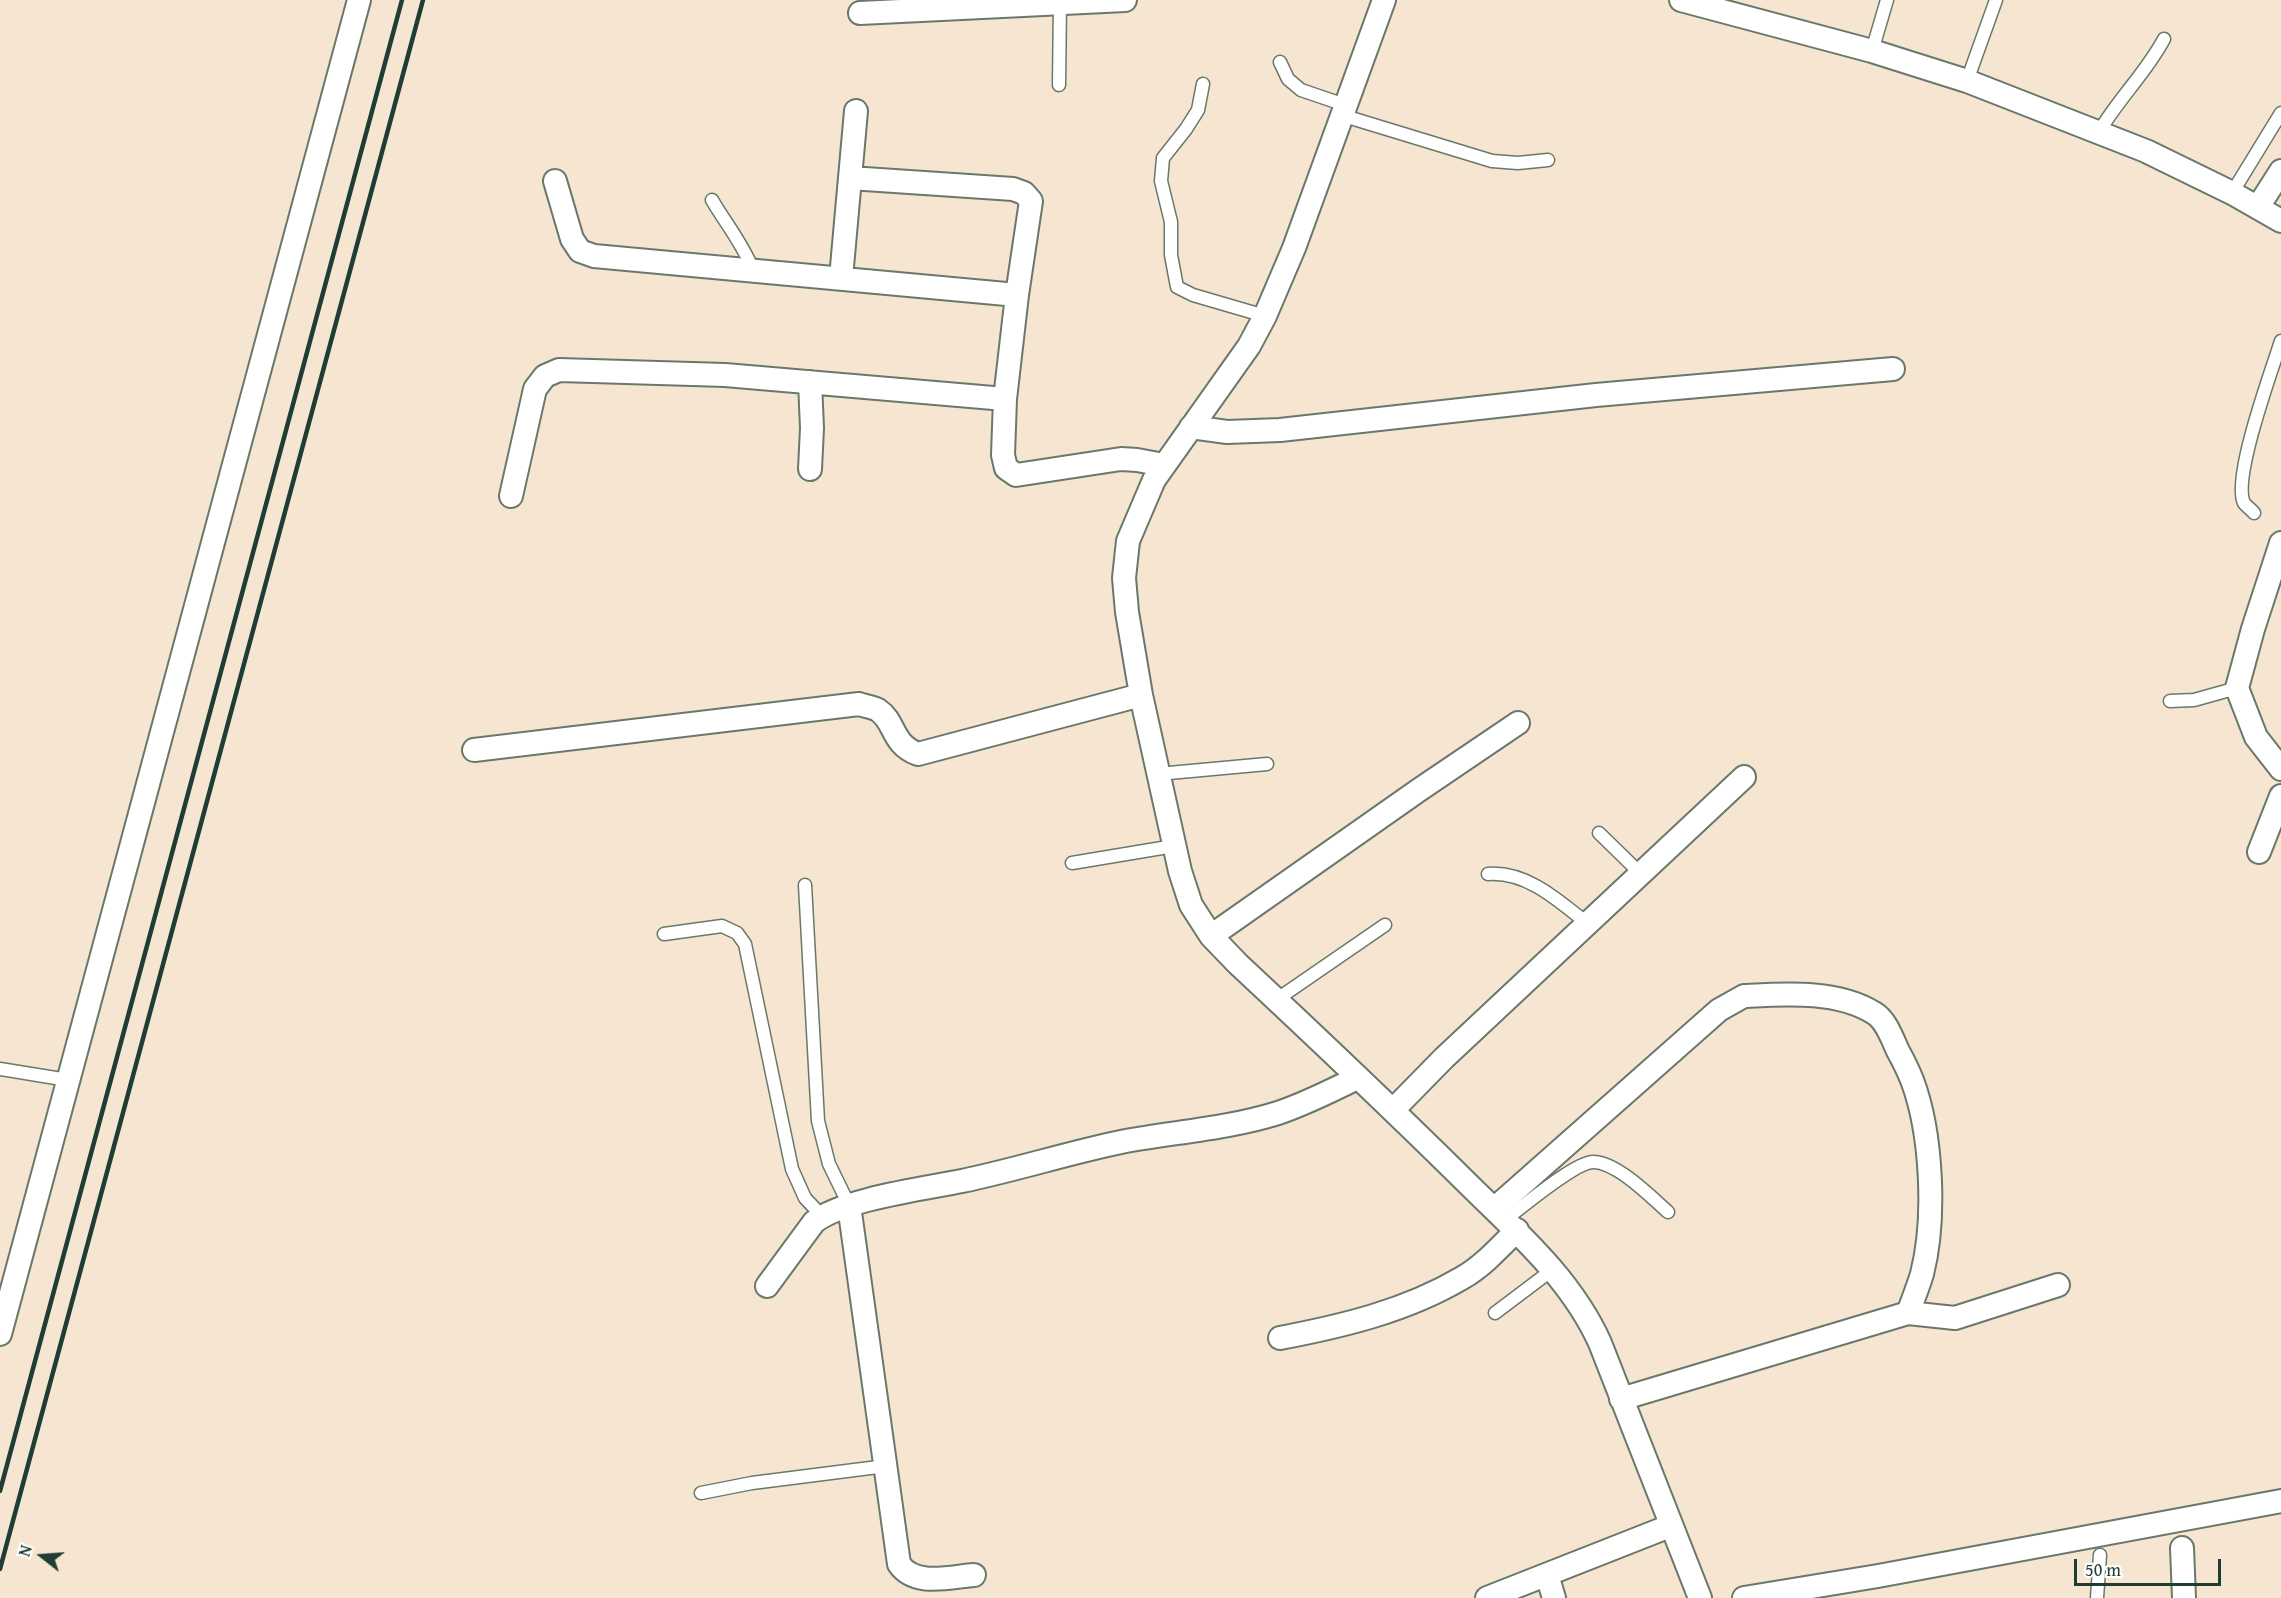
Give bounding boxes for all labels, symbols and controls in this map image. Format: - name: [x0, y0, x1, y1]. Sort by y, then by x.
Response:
- north arrow: [12, 1526, 72, 1586]
- text: N: [12, 1542, 38, 1559]
- scale bar: [2077, 1547, 2224, 1585]
- text: 50 m: [2085, 1556, 2121, 1583]

